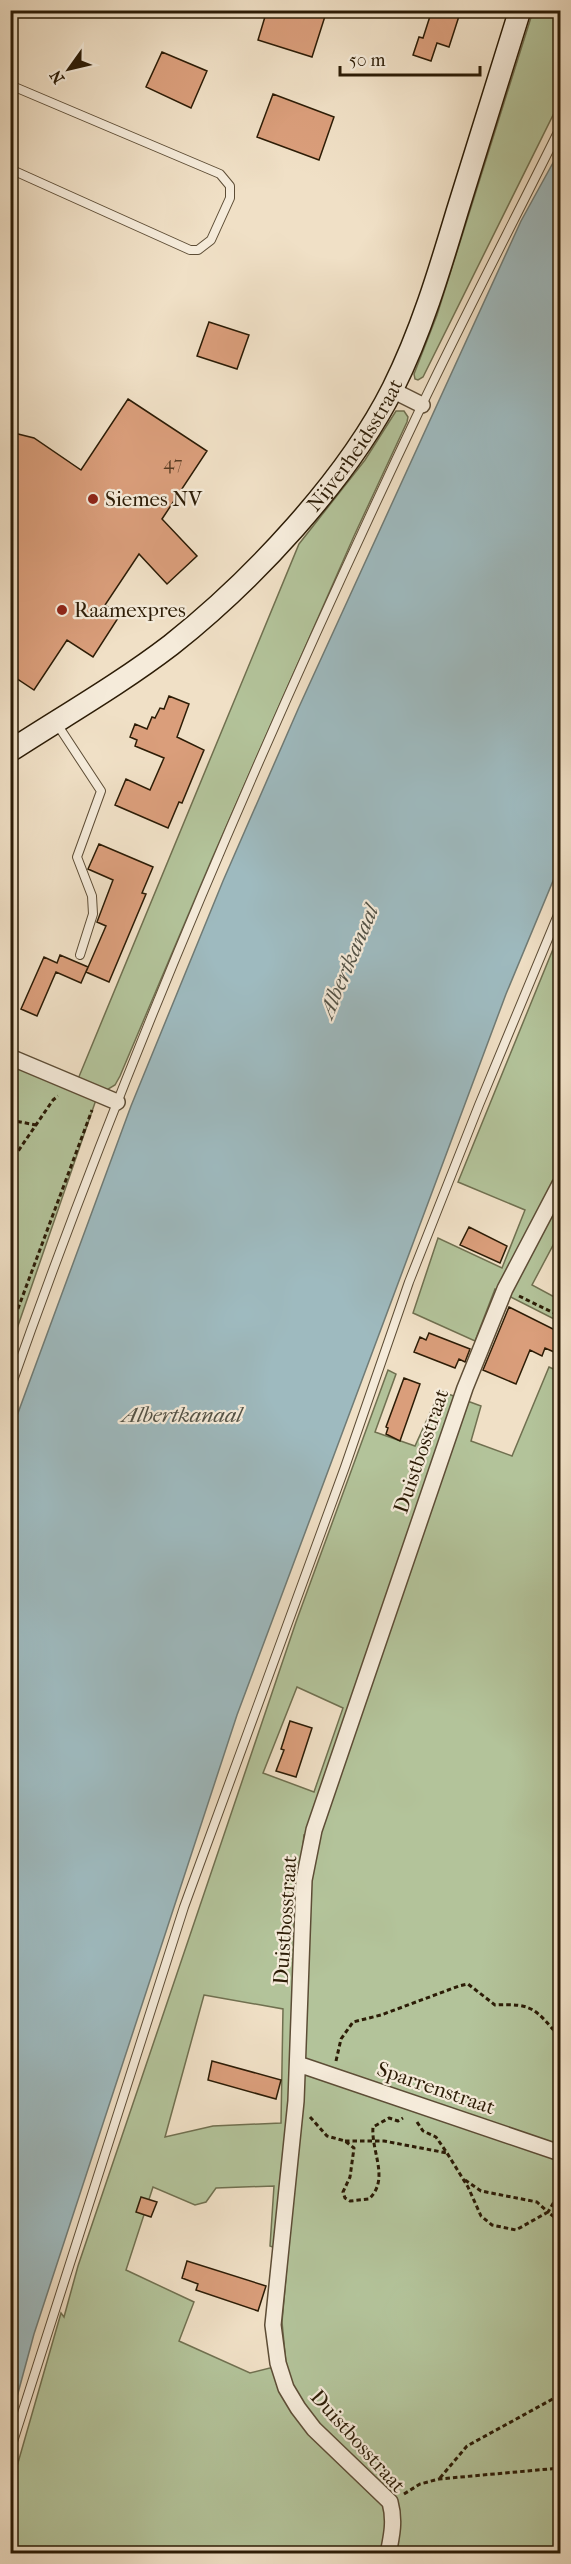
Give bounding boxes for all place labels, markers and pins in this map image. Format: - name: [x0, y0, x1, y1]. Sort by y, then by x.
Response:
- place label: Siemes NV: [105, 487, 203, 511]
- marker: Siemes NV: [86, 492, 100, 506]
- place label: Raamexpres: [74, 598, 186, 622]
- marker: Raamexpres: [55, 603, 69, 617]

